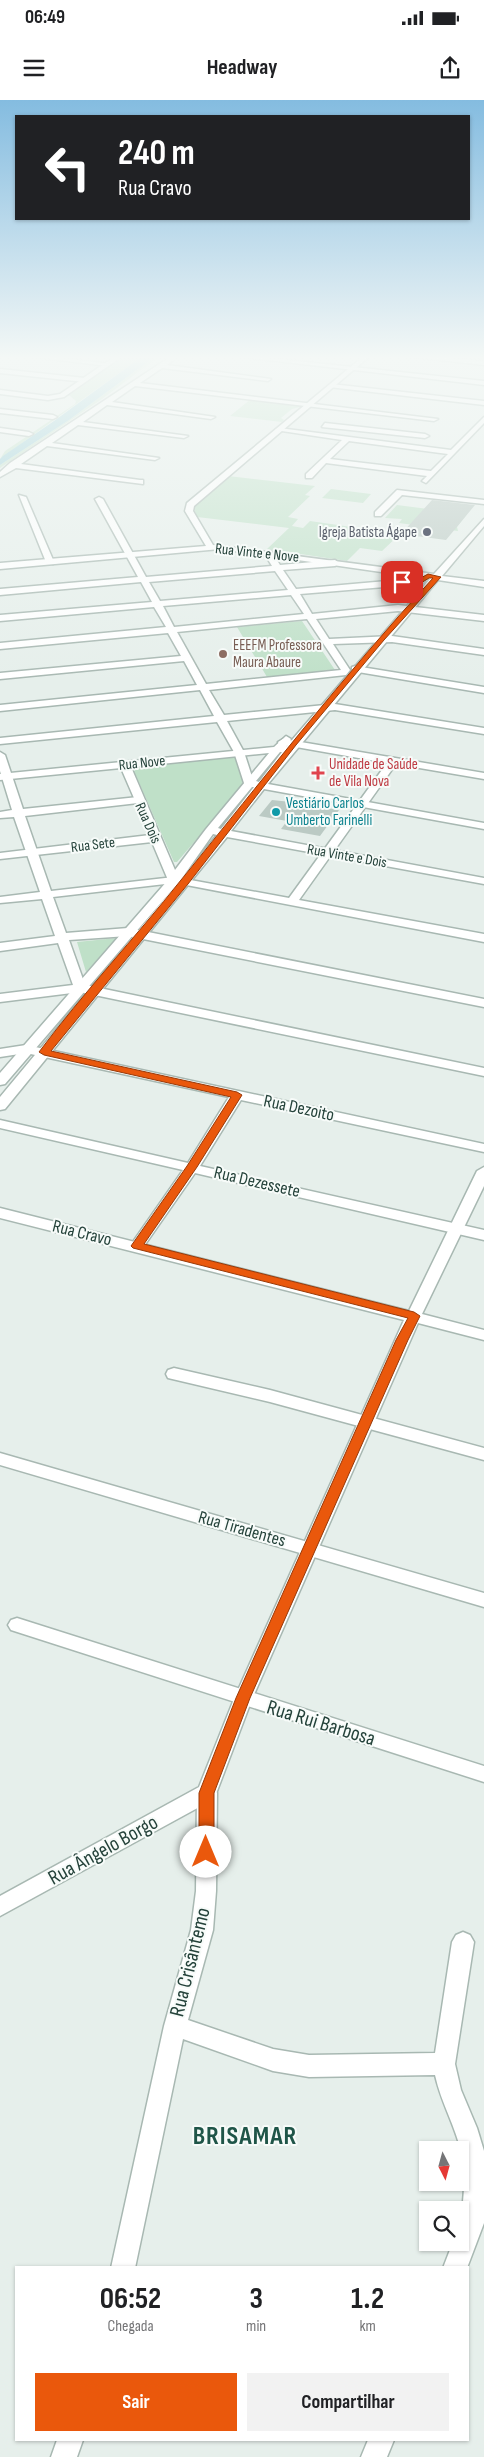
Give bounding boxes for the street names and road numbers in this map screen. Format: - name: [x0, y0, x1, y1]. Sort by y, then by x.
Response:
- street label: Rua Vinte e Nove: [214, 539, 300, 567]
- street label: Rua Nove: [118, 751, 166, 775]
- street label: Rua Dois: [131, 799, 165, 847]
- street label: Rua Sete: [70, 833, 116, 857]
- street label: Rua Vinte e Dois: [306, 840, 388, 872]
- street label: Rua Dezoito: [262, 1090, 336, 1126]
- street label: Rua Dezessete: [212, 1162, 302, 1202]
- street label: Rua Cravo: [50, 1216, 114, 1250]
- street label: Rua Tiradentes: [196, 1507, 288, 1551]
- street label: Rua Rui Barbosa: [264, 1695, 378, 1751]
- street label: Rua Ângelo Borgo: [44, 1810, 162, 1890]
- street label: Rua Crisântemo: [164, 1905, 216, 2019]

